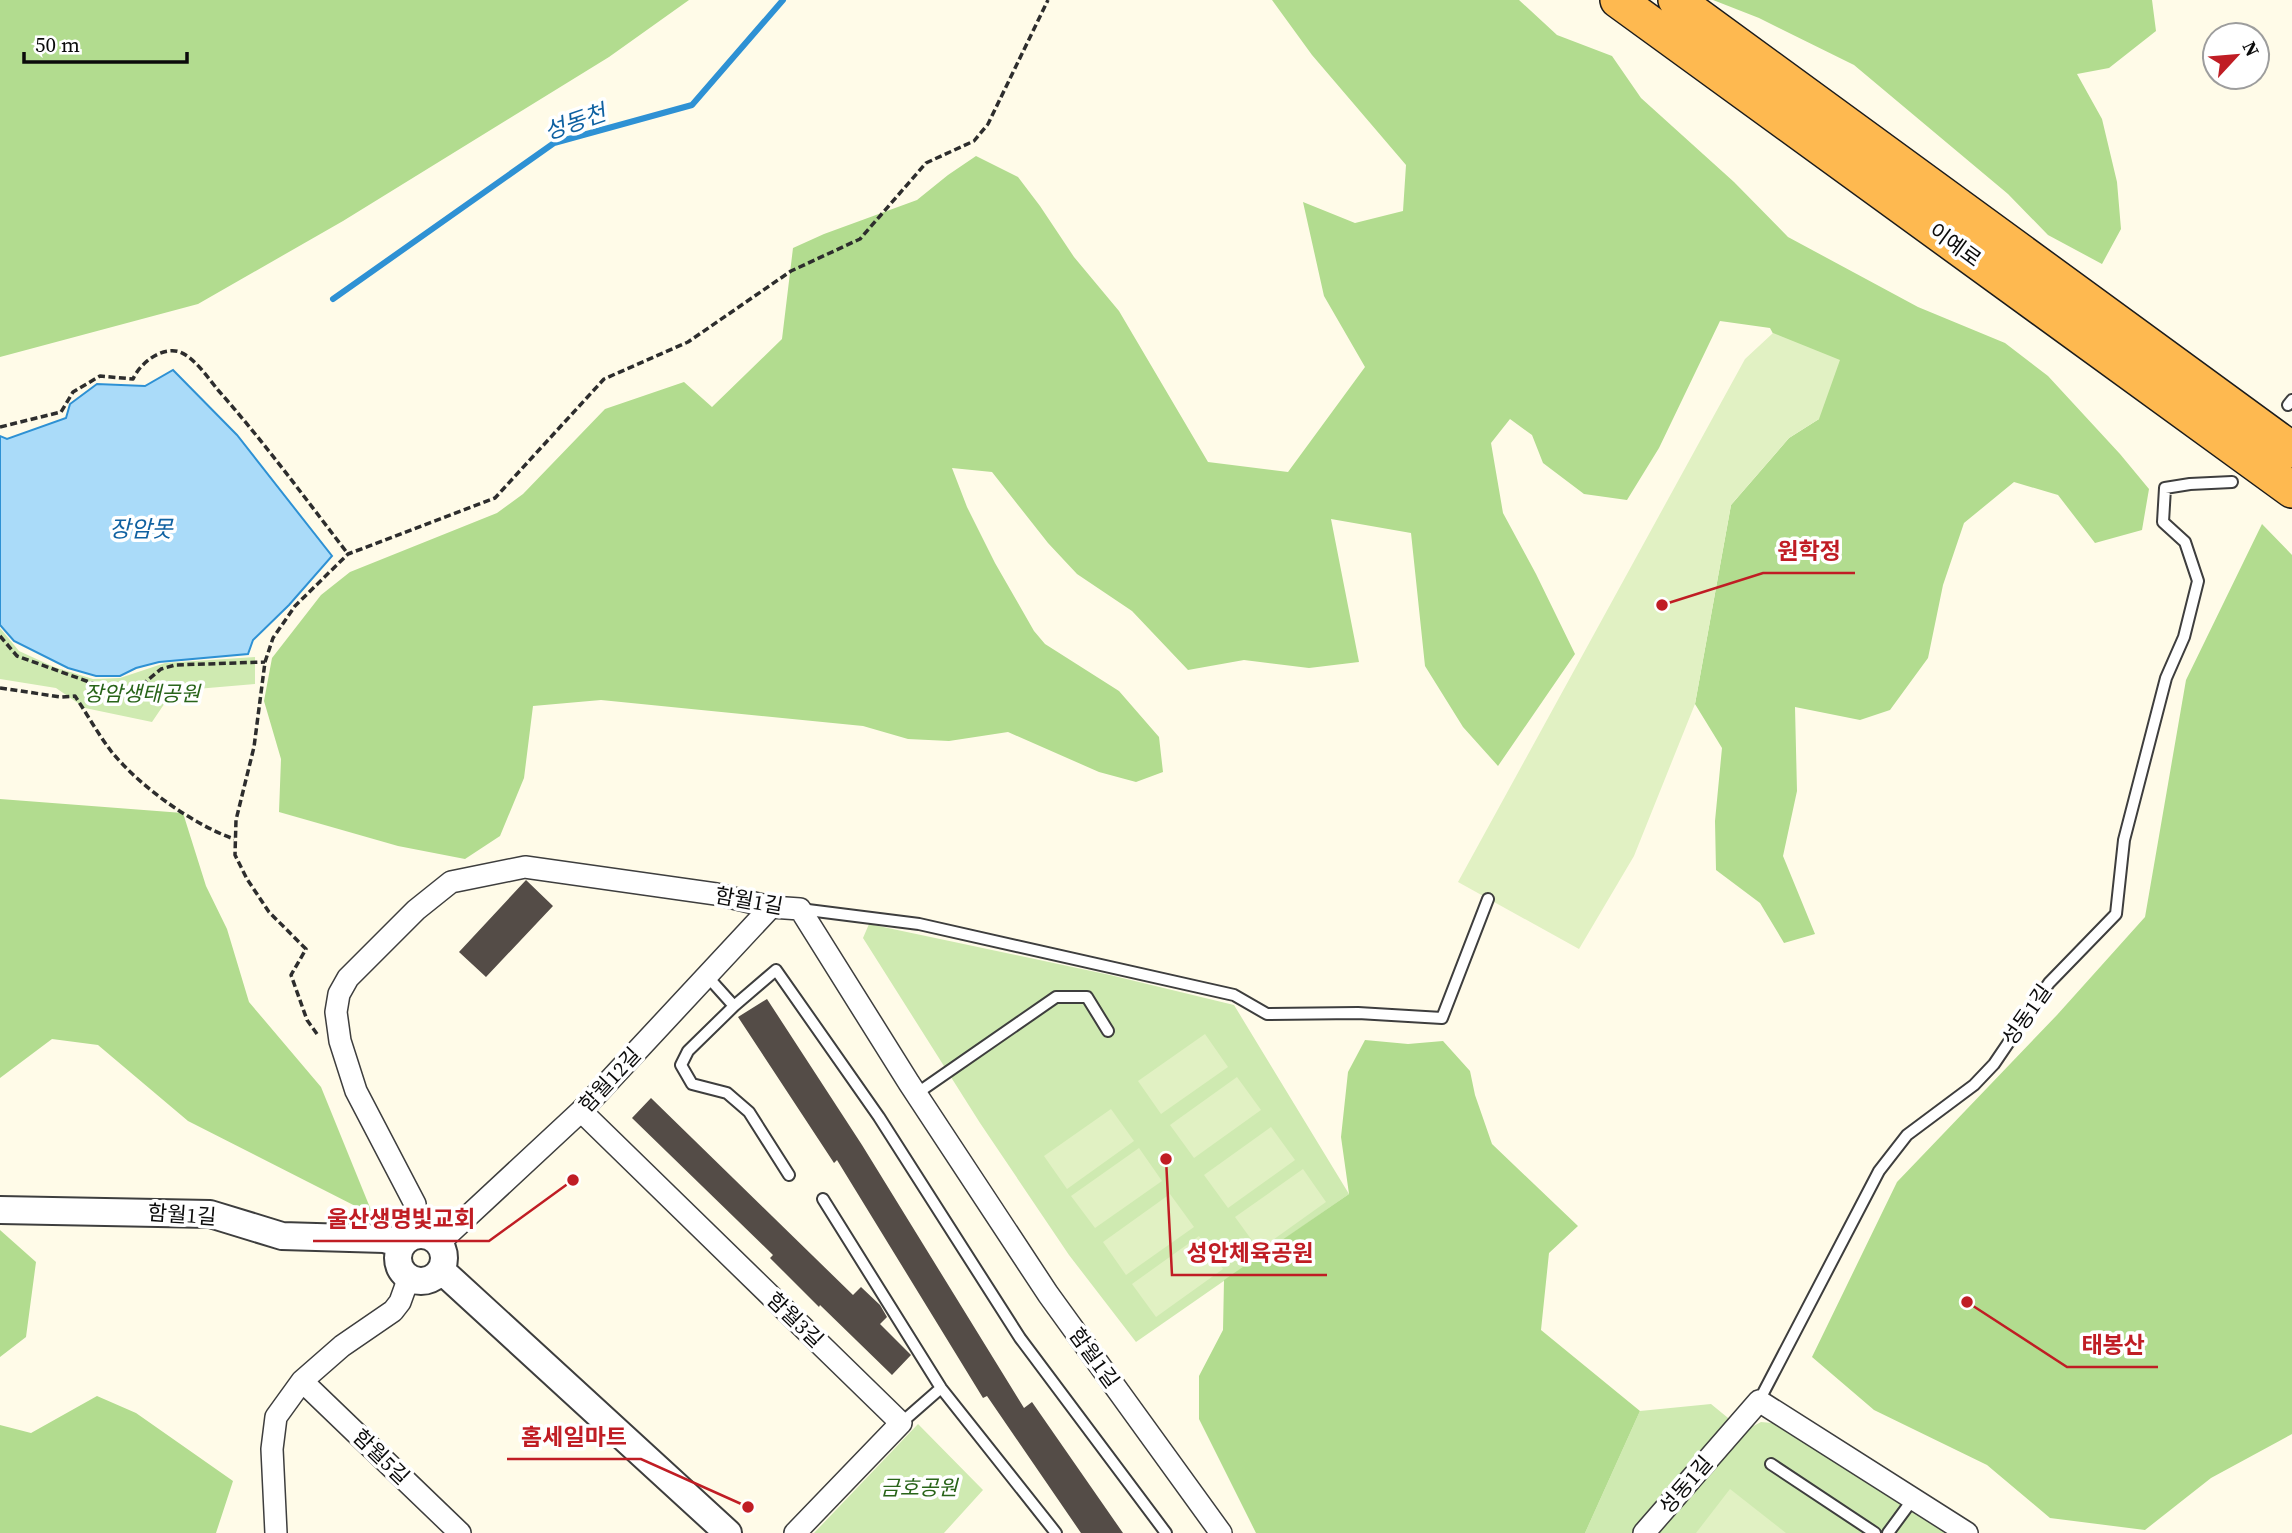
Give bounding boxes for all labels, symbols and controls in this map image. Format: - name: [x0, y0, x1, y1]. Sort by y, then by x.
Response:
- scale bar: [24, 21, 187, 65]
- north arrow: [2201, 21, 2271, 91]
- text: 50 m: [35, 30, 80, 59]
- text: N: [2237, 37, 2266, 61]
- water label: 성동천: [540, 96, 613, 147]
- street label: 이예로: [1923, 216, 1987, 273]
- water label: 장암못: [109, 513, 175, 545]
- callout: 원학정: [1763, 529, 1855, 573]
- text: 원학정: [1777, 535, 1841, 567]
- park label: 장암생태공원: [84, 679, 202, 708]
- street label: 함월1길: [713, 880, 785, 921]
- street label: 성동1길: [1995, 978, 2058, 1051]
- street label: 함월12길: [572, 1041, 647, 1118]
- callout: 울산생명빛교회: [313, 1197, 489, 1241]
- street label: 함월1길: [147, 1198, 217, 1231]
- text: 울산생명빛교회: [327, 1203, 475, 1235]
- callout: 성안체육공원: [1172, 1231, 1327, 1275]
- text: 성안체육공원: [1187, 1237, 1313, 1269]
- street label: 함월3길: [761, 1285, 830, 1354]
- street label: 함월1길: [1063, 1321, 1126, 1394]
- callout: 태봉산: [2067, 1323, 2158, 1367]
- text: 태봉산: [2081, 1329, 2145, 1361]
- callout: 홈세일마트: [507, 1415, 641, 1459]
- text: 홈세일마트: [521, 1421, 627, 1453]
- street label: 함월5길: [347, 1422, 416, 1491]
- street label: 성동1길: [1652, 1449, 1719, 1520]
- park label: 금호공원: [880, 1473, 959, 1502]

